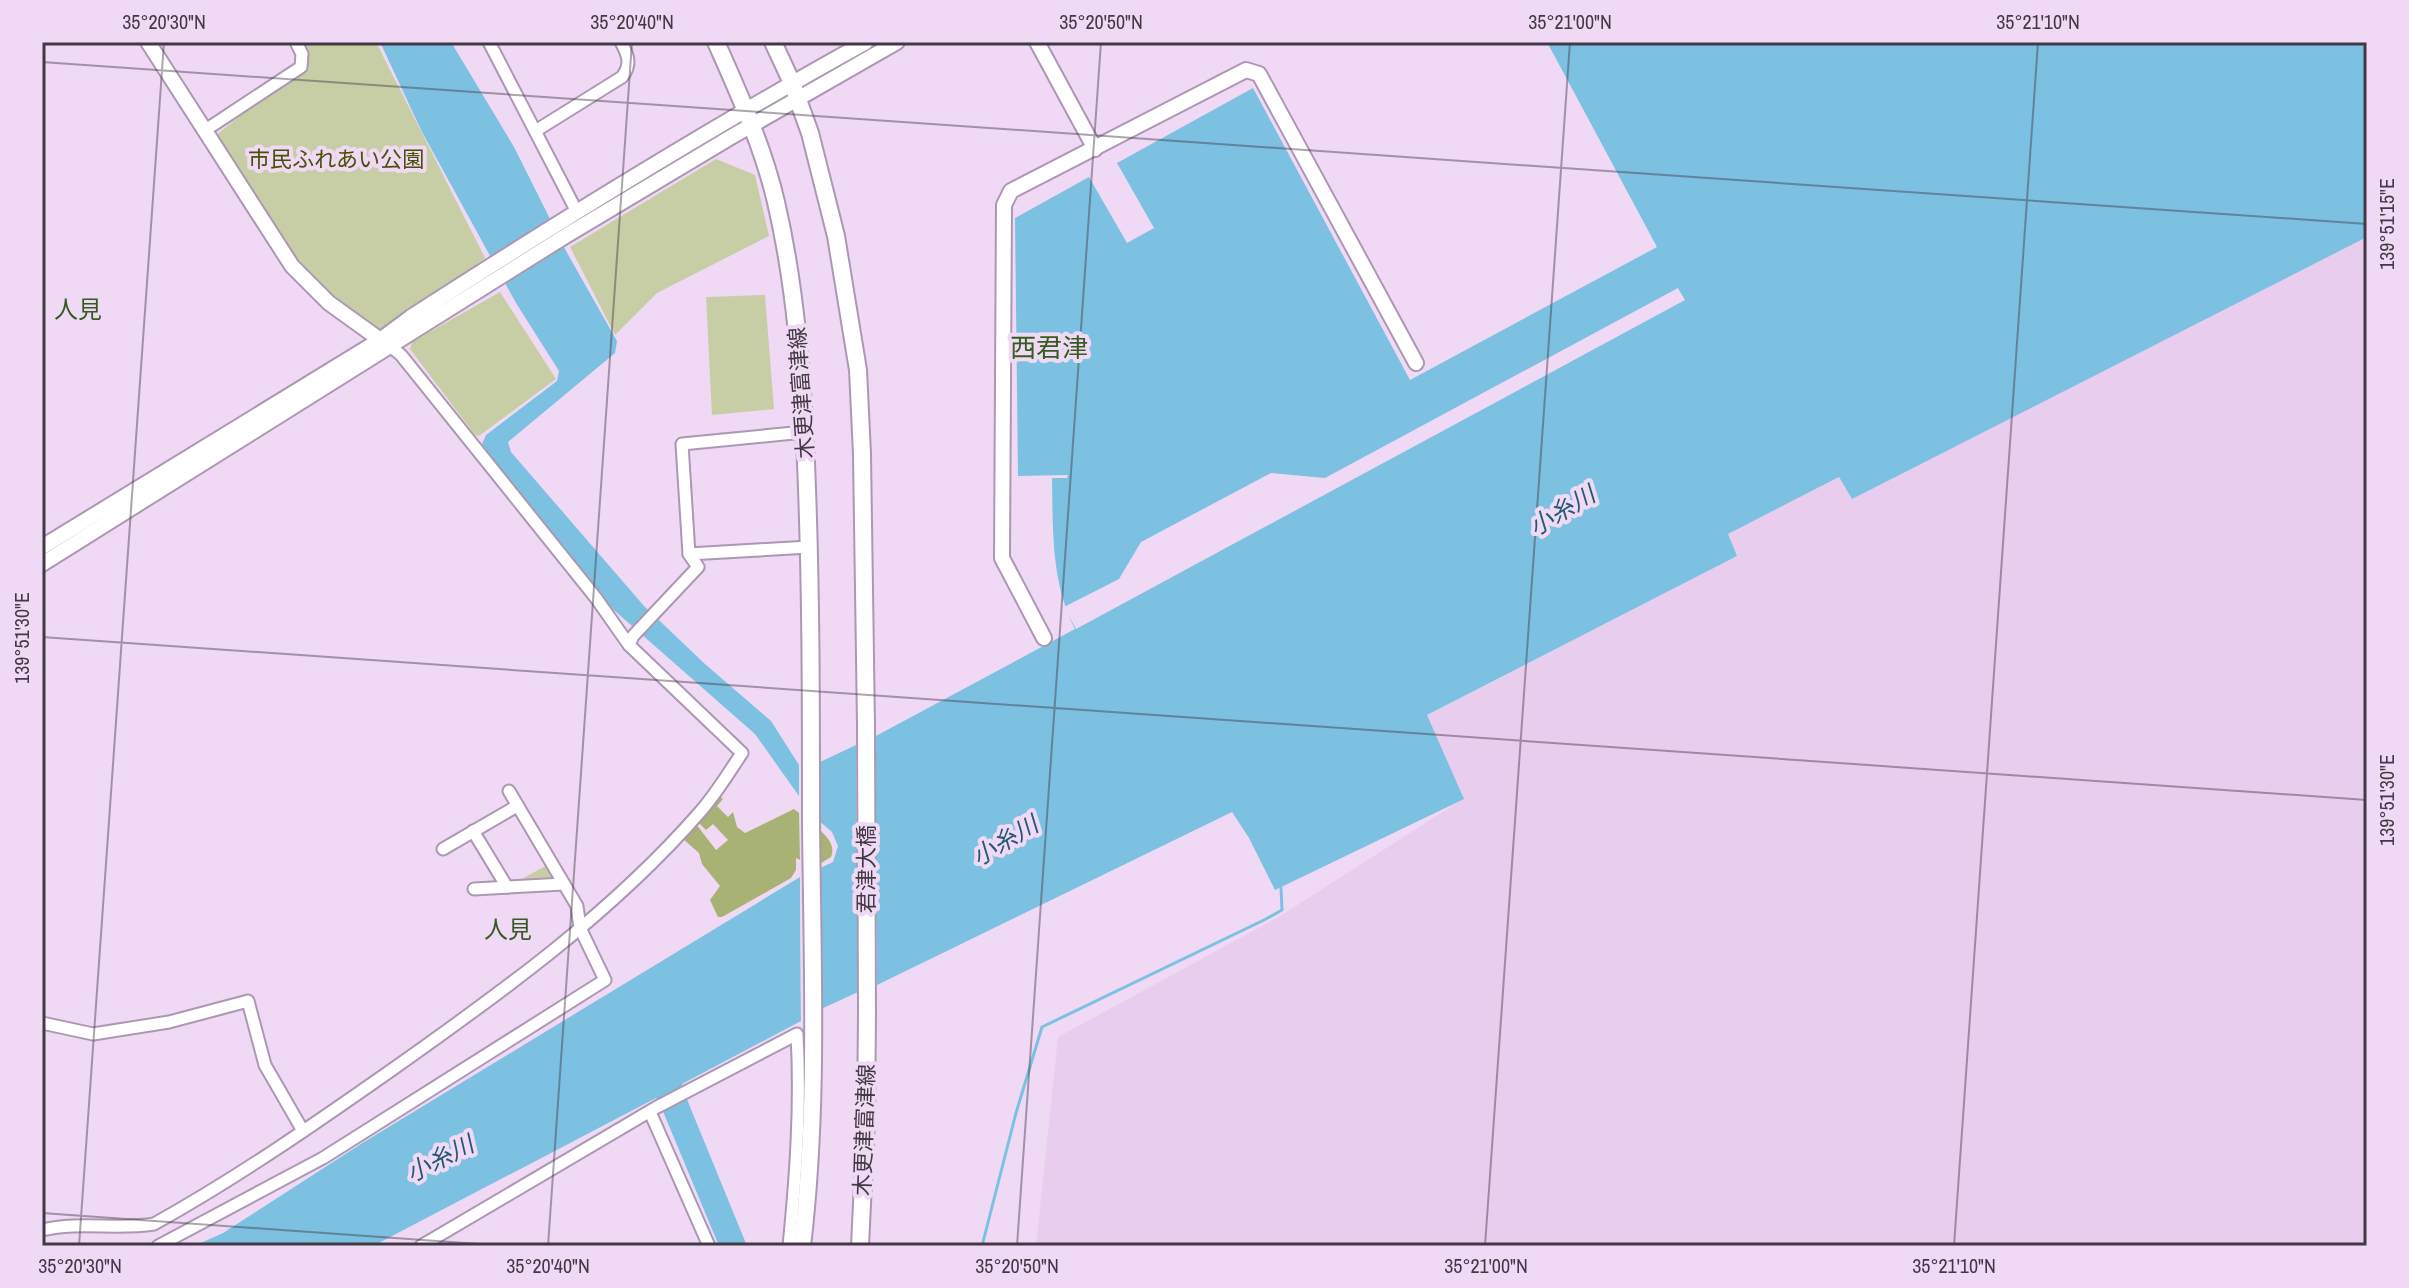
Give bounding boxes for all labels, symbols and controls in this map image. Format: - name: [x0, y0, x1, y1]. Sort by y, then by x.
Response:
- text: 35°20'30"N: [122, 8, 206, 35]
- text: 35°20'40"N: [590, 8, 674, 35]
- text: 35°20'50"N: [1059, 8, 1143, 35]
- text: 35°21'00"N: [1528, 8, 1612, 35]
- text: 35°21'10"N: [1996, 8, 2080, 35]
- park label: 市民ふれあい公園: [248, 144, 424, 174]
- text: 139°51'15"E: [2373, 178, 2400, 270]
- district label: 人見: [54, 293, 102, 325]
- street label: 木更津富津線: [781, 326, 821, 460]
- district label: 西君津: [1010, 330, 1088, 365]
- water label: 小糸川: [1522, 476, 1603, 542]
- text: 139°51'30"E: [8, 592, 35, 684]
- text: 139°51'30"E: [2373, 754, 2400, 846]
- water label: 小糸川: [965, 806, 1046, 872]
- street label: 君津大橋: [851, 825, 881, 913]
- district label: 人見: [484, 913, 532, 945]
- street label: 木更津富津線: [847, 1064, 881, 1196]
- water label: 小糸川: [400, 1126, 482, 1189]
- text: 35°20'30"N: [38, 1252, 122, 1279]
- text: 35°20'40"N: [506, 1252, 590, 1279]
- text: 35°20'50"N: [975, 1252, 1059, 1279]
- text: 35°21'00"N: [1444, 1252, 1528, 1279]
- text: 35°21'10"N: [1912, 1252, 1996, 1279]

